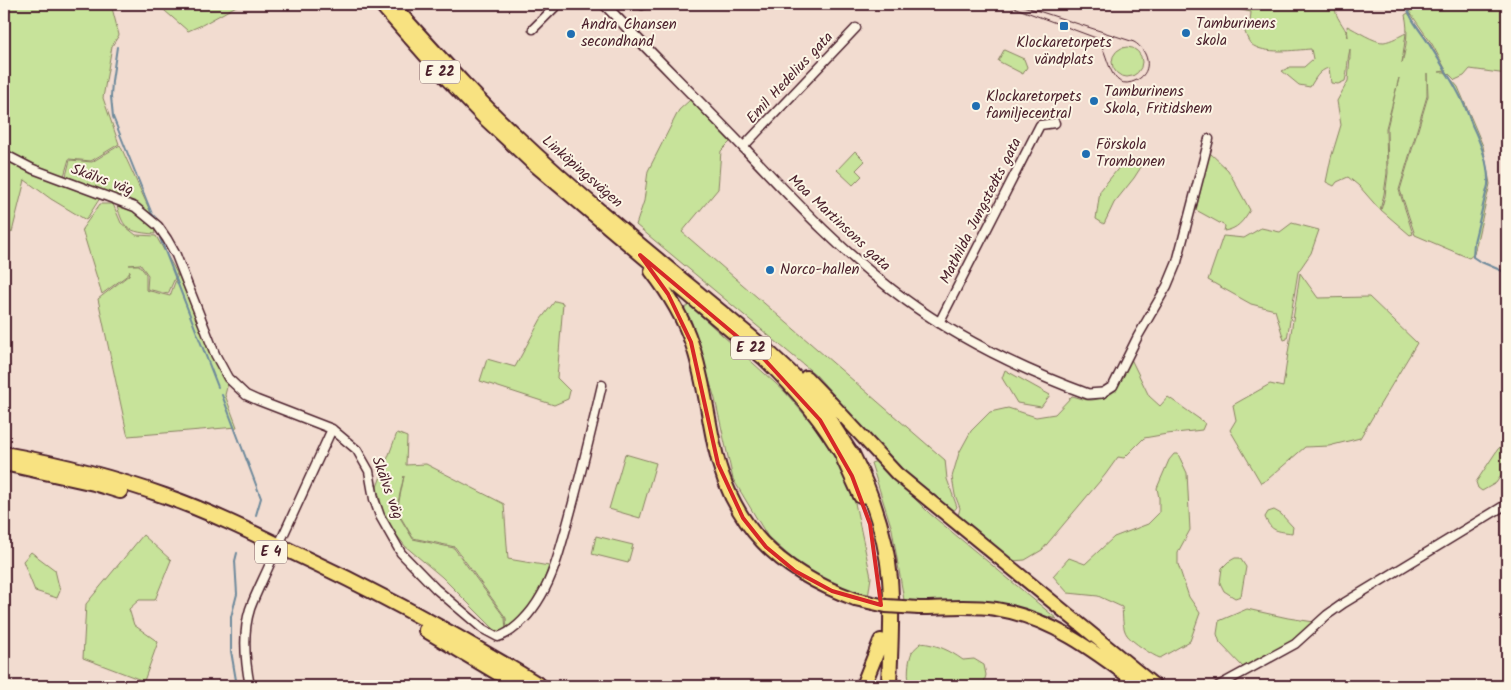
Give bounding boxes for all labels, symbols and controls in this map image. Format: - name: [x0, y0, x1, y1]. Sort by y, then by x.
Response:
- place label: Tamburinens skola: [1196, 12, 1276, 53]
- place label: Andra Chansen secondhand: [581, 13, 677, 54]
- marker: Klockaretorpets vändplats: [1058, 20, 1070, 32]
- street label: Emil Hedelius gata: [741, 26, 839, 130]
- marker: Tamburinens skola: [1180, 27, 1192, 39]
- marker: Andra Chansen secondhand: [565, 28, 577, 40]
- place label: Klockaretorpets vändplats: [1016, 31, 1112, 72]
- road number: E 22: [420, 61, 460, 84]
- place label: Tamburinens Skola, Fritidshem: [1104, 80, 1212, 121]
- place label: Klockaretorpets familjecentral: [986, 85, 1082, 126]
- marker: Tamburinens Skola, Fritidshem: [1088, 95, 1100, 107]
- marker: Klockaretorpets familjecentral: [970, 100, 982, 112]
- street label: Linköpingsvägen: [536, 130, 628, 214]
- place label: Förskola Trombonen: [1096, 133, 1165, 174]
- street label: Mathilda Jungstedts gata: [934, 134, 1028, 288]
- marker: Förskola Trombonen: [1080, 148, 1092, 160]
- street label: Skälvs väg: [67, 158, 137, 202]
- street label: Moa Martinsons gata: [782, 169, 896, 277]
- place label: Norco-hallen: [780, 258, 859, 282]
- marker: Norco-hallen: [764, 264, 776, 276]
- road number: E 22: [731, 336, 771, 359]
- street label: Skälvs väg: [365, 453, 409, 523]
- road number: E 4: [255, 540, 287, 564]

